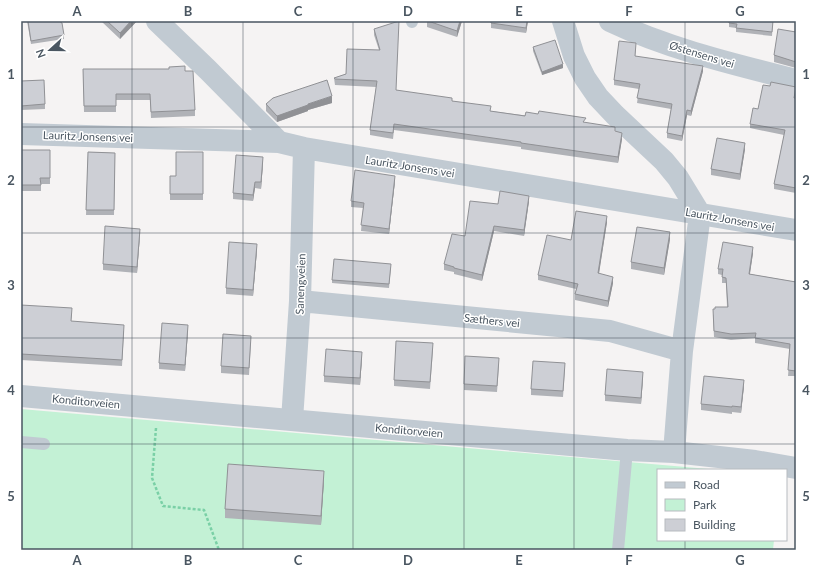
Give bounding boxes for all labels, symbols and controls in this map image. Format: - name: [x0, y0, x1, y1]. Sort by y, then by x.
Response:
- text: A: [71, 3, 82, 19]
- text: B: [184, 3, 193, 19]
- text: C: [294, 3, 303, 19]
- text: D: [403, 3, 413, 19]
- text: E: [515, 3, 523, 19]
- text: F: [625, 3, 633, 19]
- text: G: [735, 3, 745, 19]
- north arrow: [30, 30, 70, 70]
- street label: Østensens vei: [668, 38, 736, 70]
- text: N: [33, 47, 48, 60]
- text: 1: [7, 66, 15, 82]
- text: 1: [802, 66, 810, 82]
- street label: Lauritz Jonsens vei: [43, 128, 134, 144]
- street label: Lauritz Jonsens vei: [364, 153, 456, 180]
- text: 2: [7, 172, 15, 188]
- text: 2: [802, 172, 810, 188]
- street label: Lauritz Jonsens vei: [684, 205, 776, 233]
- street label: Sanengveien: [292, 253, 308, 315]
- text: 3: [7, 277, 15, 293]
- text: 3: [802, 277, 810, 293]
- street label: Sæthers vei: [464, 311, 521, 329]
- text: 4: [7, 382, 15, 398]
- text: 4: [802, 382, 810, 398]
- street label: Konditorveien: [52, 392, 120, 410]
- street label: Konditorveien: [375, 421, 443, 439]
- legend: [657, 469, 787, 541]
- text: Road: [693, 477, 720, 492]
- text: 5: [7, 488, 15, 504]
- text: 5: [802, 488, 810, 504]
- text: Park: [693, 497, 717, 512]
- text: Building: [693, 517, 736, 532]
- text: A: [71, 552, 82, 568]
- text: B: [184, 552, 193, 568]
- text: C: [294, 552, 303, 568]
- text: D: [403, 552, 413, 568]
- text: E: [515, 552, 523, 568]
- text: F: [625, 552, 633, 568]
- text: G: [735, 552, 745, 568]

